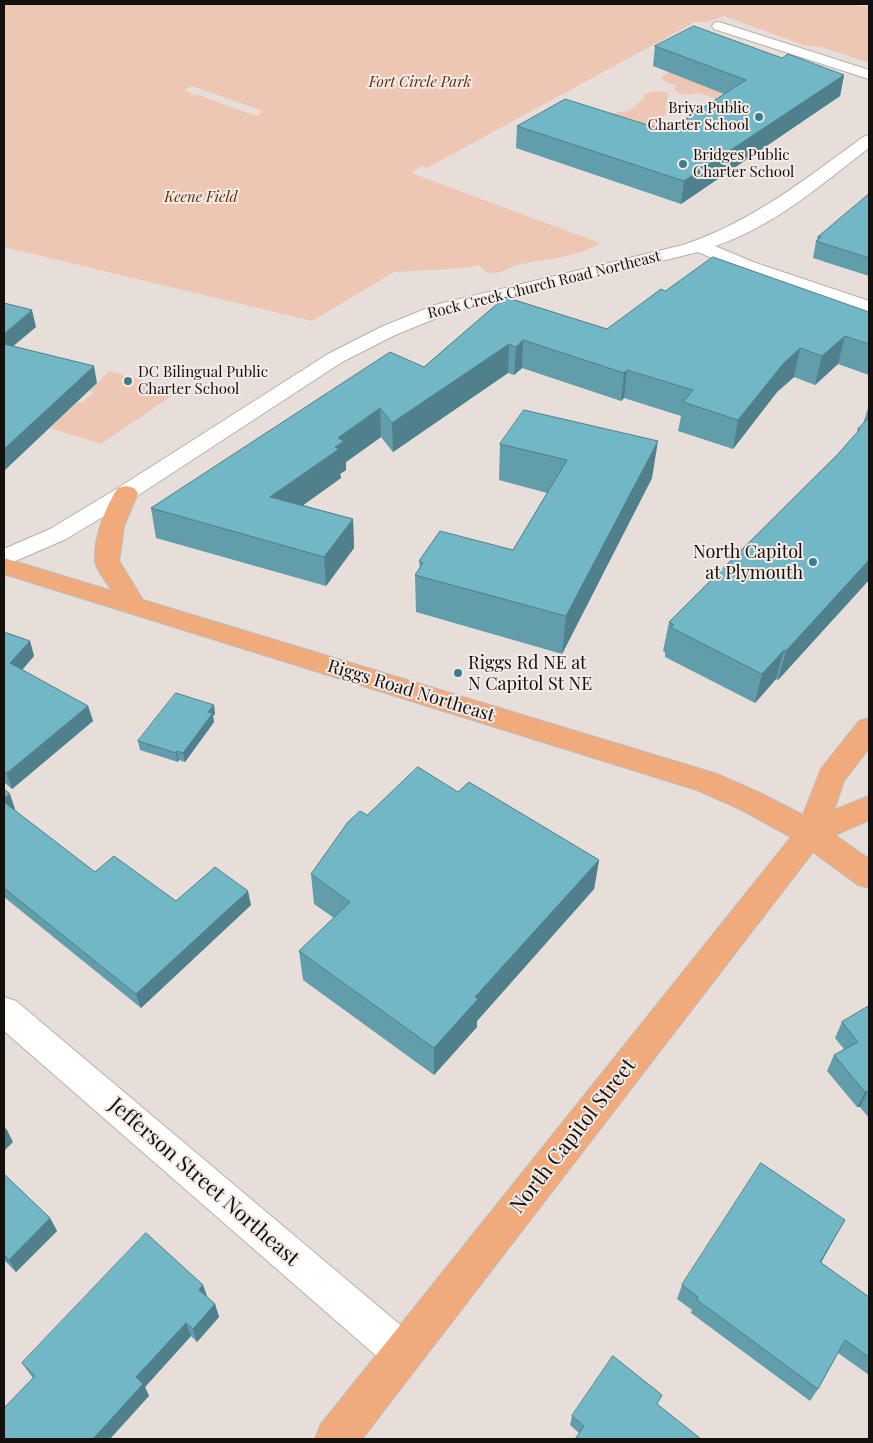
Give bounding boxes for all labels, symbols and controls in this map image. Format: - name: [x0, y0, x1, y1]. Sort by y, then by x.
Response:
- park label: Fort Circle Park: [369, 73, 471, 91]
- place label: Briya Public Charter School: [648, 99, 749, 134]
- marker: Briya Public Charter School: [753, 111, 765, 123]
- place label: Bridges Public Charter School: [693, 146, 794, 181]
- marker: Bridges Public Charter School: [677, 158, 689, 170]
- park label: Keene Field: [164, 188, 238, 206]
- street label: Rock Creek Church Road Northeast: [426, 247, 662, 323]
- place label: DC Bilingual Public Charter School: [138, 363, 268, 398]
- marker: DC Bilingual Public Charter School: [122, 375, 134, 387]
- place label: North Capitol at Plymouth: [693, 541, 803, 584]
- marker: North Capitol at Plymouth: [807, 556, 819, 568]
- place label: Riggs Rd NE at N Capitol St NE: [468, 652, 592, 694]
- street label: Riggs Road Northeast: [325, 655, 497, 727]
- marker: Riggs Rd NE at N Capitol St NE: [452, 667, 464, 679]
- street label: North Capitol Street: [505, 1053, 641, 1219]
- street label: Jefferson Street Northeast: [104, 1093, 304, 1271]

